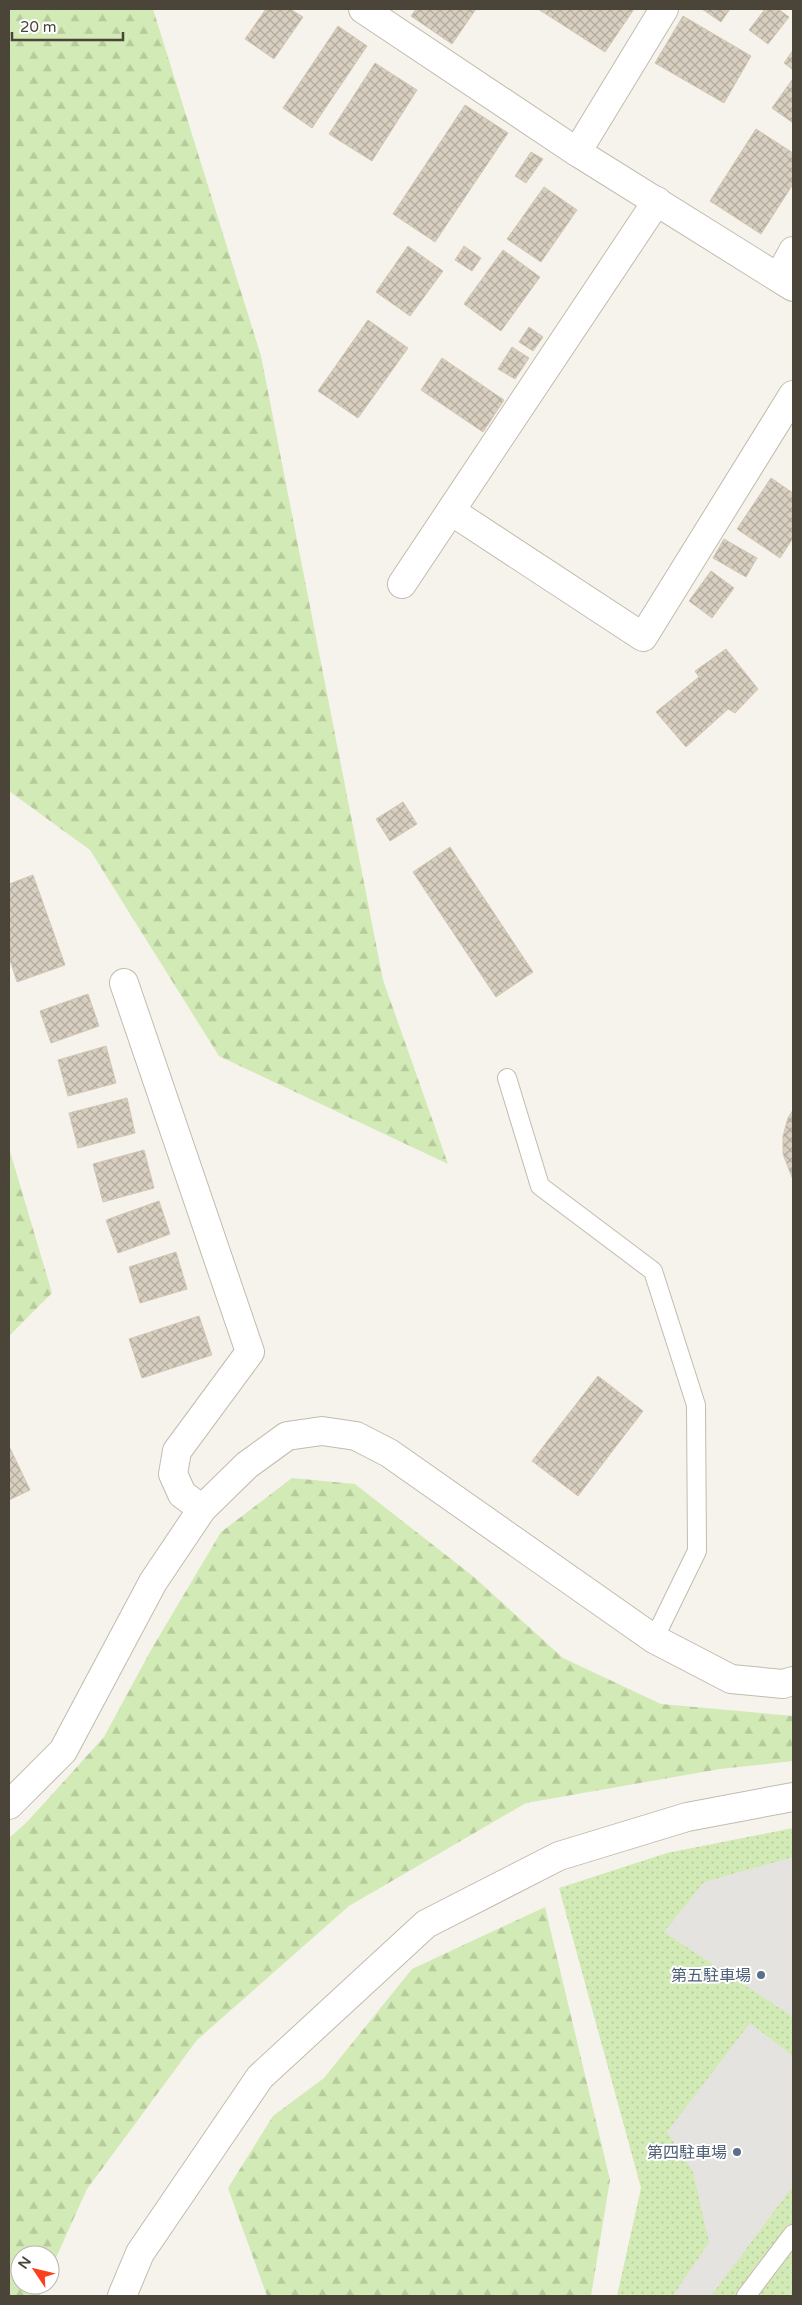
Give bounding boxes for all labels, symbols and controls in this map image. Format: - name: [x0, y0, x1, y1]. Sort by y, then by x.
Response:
- scale bar: [12, 10, 124, 42]
- text: 20 m: [20, 18, 57, 36]
- place label: 第五駐車場: [671, 1966, 751, 1986]
- marker: 第五駐車場: [755, 1969, 767, 1981]
- place label: 第四駐車場: [647, 2143, 727, 2163]
- marker: 第四駐車場: [731, 2146, 743, 2158]
- north arrow: [10, 2245, 60, 2295]
- text: N: [15, 2253, 35, 2272]

